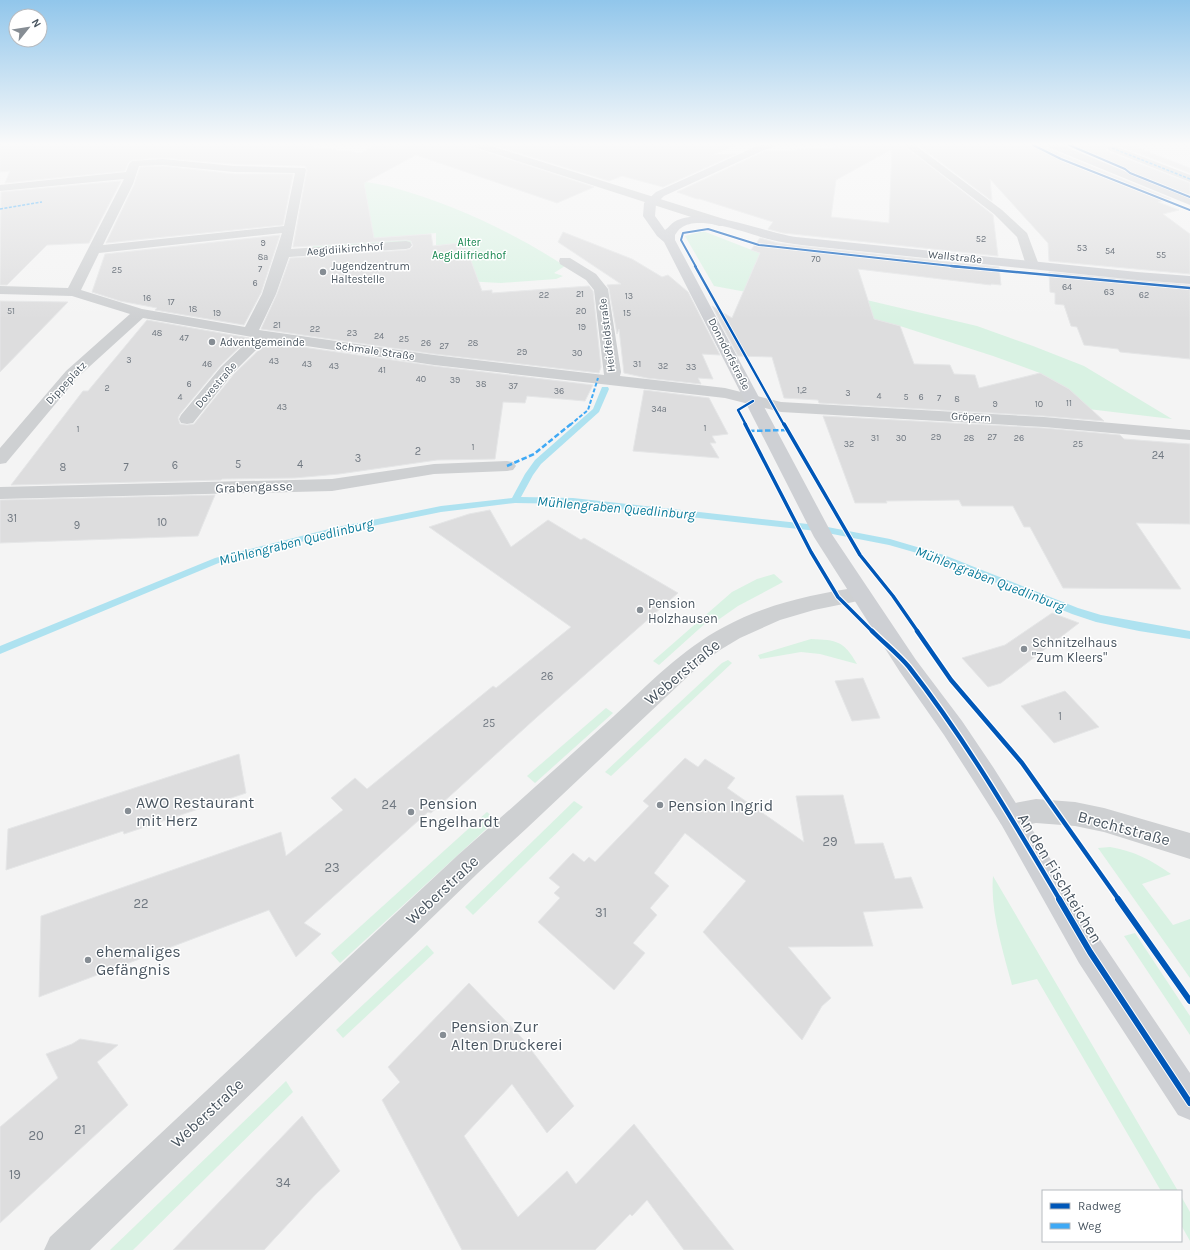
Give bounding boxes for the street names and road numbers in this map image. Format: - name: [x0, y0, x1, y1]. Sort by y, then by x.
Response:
- street label: Aegidiikirchhof: [306, 240, 384, 258]
- street label: Wallstraße: [927, 248, 983, 266]
- street label: Heidfeldstraße: [596, 297, 618, 373]
- street label: Donndorfstraße: [705, 316, 753, 392]
- street label: Schmale Straße: [335, 339, 416, 363]
- street label: Dippeplatz: [43, 359, 89, 407]
- street label: Dovestraße: [192, 359, 240, 411]
- street label: Gröpern: [951, 409, 991, 425]
- street label: Grabengasse: [215, 478, 293, 496]
- street label: Weberstraße: [640, 635, 724, 709]
- street label: Brechtstraße: [1076, 807, 1172, 849]
- street label: An den Fischteichen: [1014, 810, 1106, 946]
- street label: Weberstraße: [402, 851, 482, 929]
- street label: Weberstraße: [167, 1074, 247, 1152]

